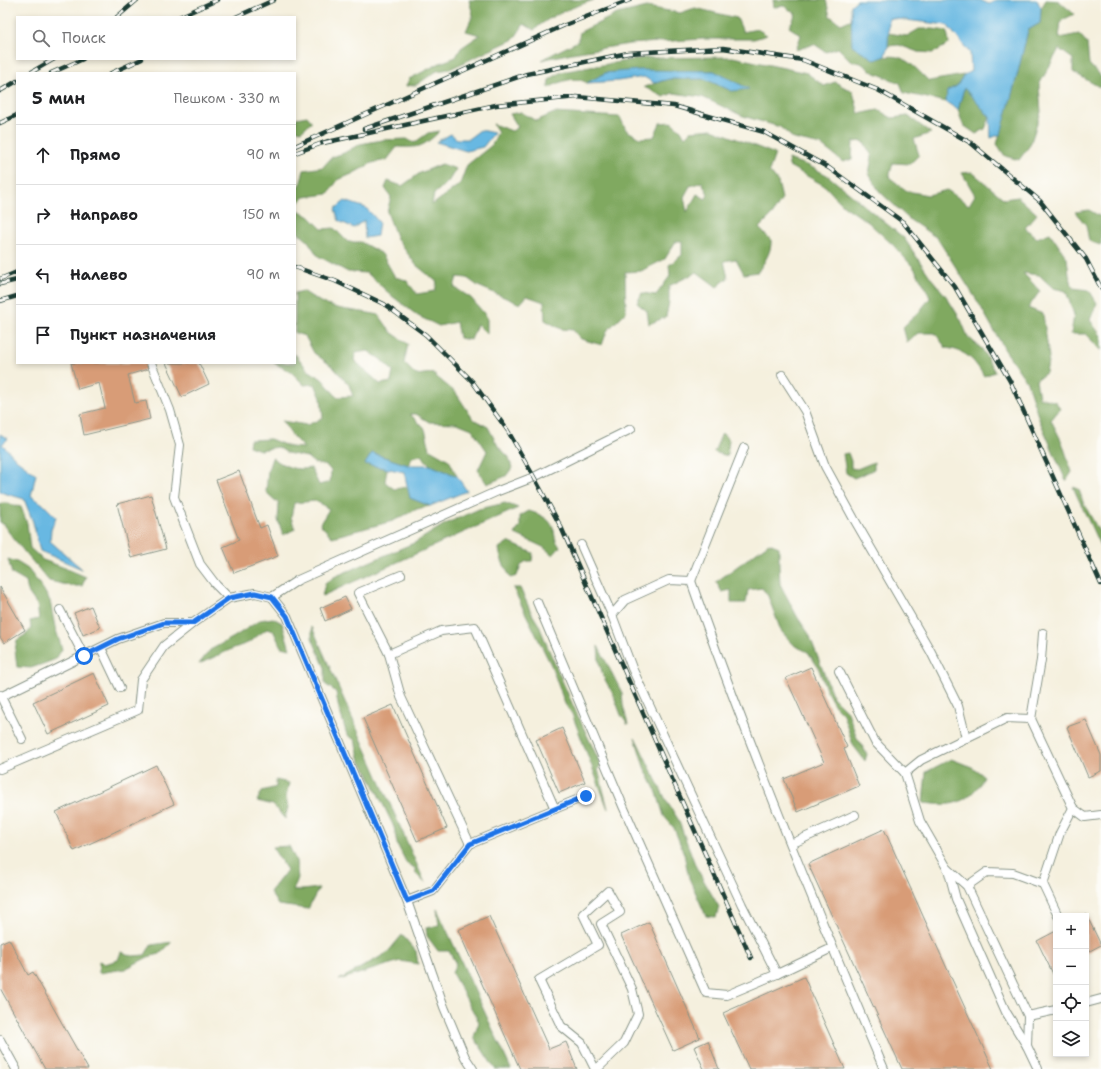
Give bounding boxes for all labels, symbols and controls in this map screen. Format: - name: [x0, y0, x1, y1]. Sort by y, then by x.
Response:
- search box: [16, 16, 296, 60]
- icon: search: [30, 27, 52, 49]
- text: Поиск: [62, 28, 106, 48]
- text: 5 мин: [32, 87, 85, 109]
- text: Пешком · 330 m: [174, 90, 280, 107]
- icon: ahead: [32, 144, 54, 166]
- text: Прямо: [70, 145, 120, 165]
- text: 90 m: [246, 146, 280, 163]
- icon: right: [32, 204, 54, 226]
- text: Направо: [70, 205, 138, 225]
- text: 150 m: [242, 206, 280, 223]
- icon: left: [32, 264, 54, 286]
- text: Налево: [70, 265, 128, 285]
- text: 90 m: [246, 266, 280, 283]
- icon: arrive: [32, 324, 54, 346]
- text: Пункт назначения: [70, 325, 216, 345]
- route start: [75, 647, 93, 665]
- route end: [577, 787, 595, 805]
- map controls: [1053, 913, 1089, 1057]
- button: +: [1053, 913, 1089, 949]
- button: −: [1053, 949, 1089, 985]
- button: locate: [1053, 985, 1089, 1021]
- button: layers: [1053, 1021, 1089, 1057]

